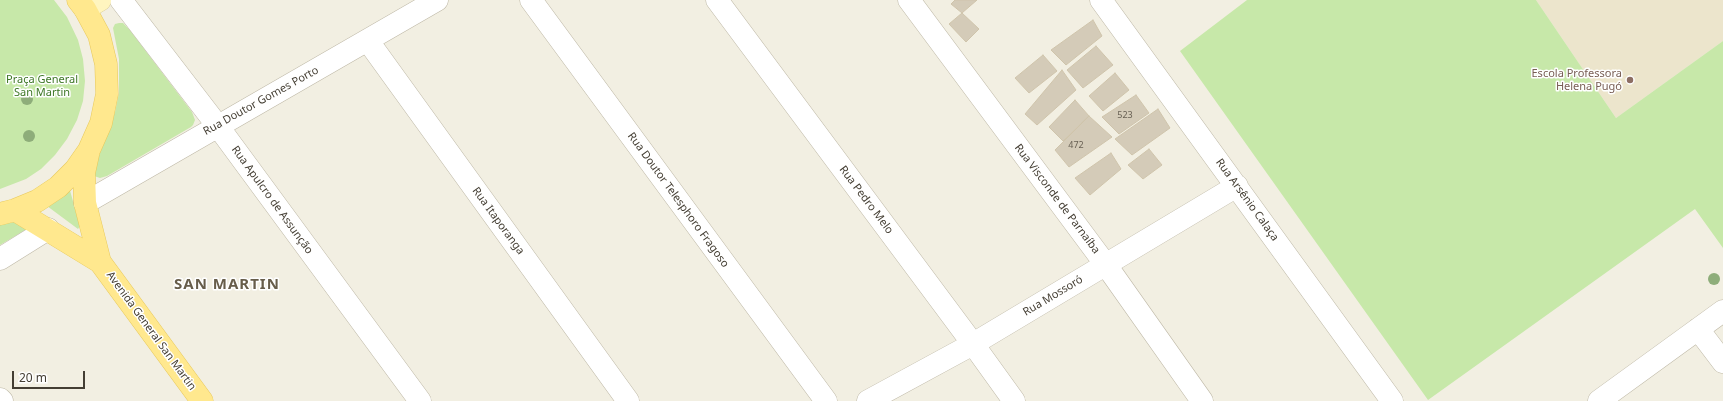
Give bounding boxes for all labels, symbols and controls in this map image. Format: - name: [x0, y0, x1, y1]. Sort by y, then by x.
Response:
- street label: Rua Doutor Gomes Porto: [201, 64, 321, 138]
- place label: Escola Professora Helena Pugó: [1532, 67, 1622, 93]
- park label: Praça General San Martin: [6, 73, 78, 99]
- marker: Escola Professora Helena Pugó: [1625, 75, 1635, 85]
- house number: 523: [1117, 110, 1133, 120]
- street label: Rua Doutor Telesphoro Fragoso: [625, 130, 731, 270]
- house number: 472: [1068, 140, 1084, 150]
- street label: Rua Visconde de Parnaíba: [1011, 142, 1103, 256]
- street label: Rua Apulcro de Assunção: [228, 143, 316, 257]
- street label: Rua Arsênio Calaça: [1213, 156, 1281, 244]
- street label: Rua Pedro Melo: [836, 163, 896, 237]
- street label: Rua Itaporanga: [469, 185, 527, 257]
- street label: Avenida General San Martin: [103, 269, 199, 393]
- street label: Rua Mossoró: [1021, 273, 1085, 319]
- district label: SAN MARTIN: [174, 276, 280, 294]
- scale bar: [14, 363, 87, 389]
- text: 20 m: [19, 369, 47, 386]

